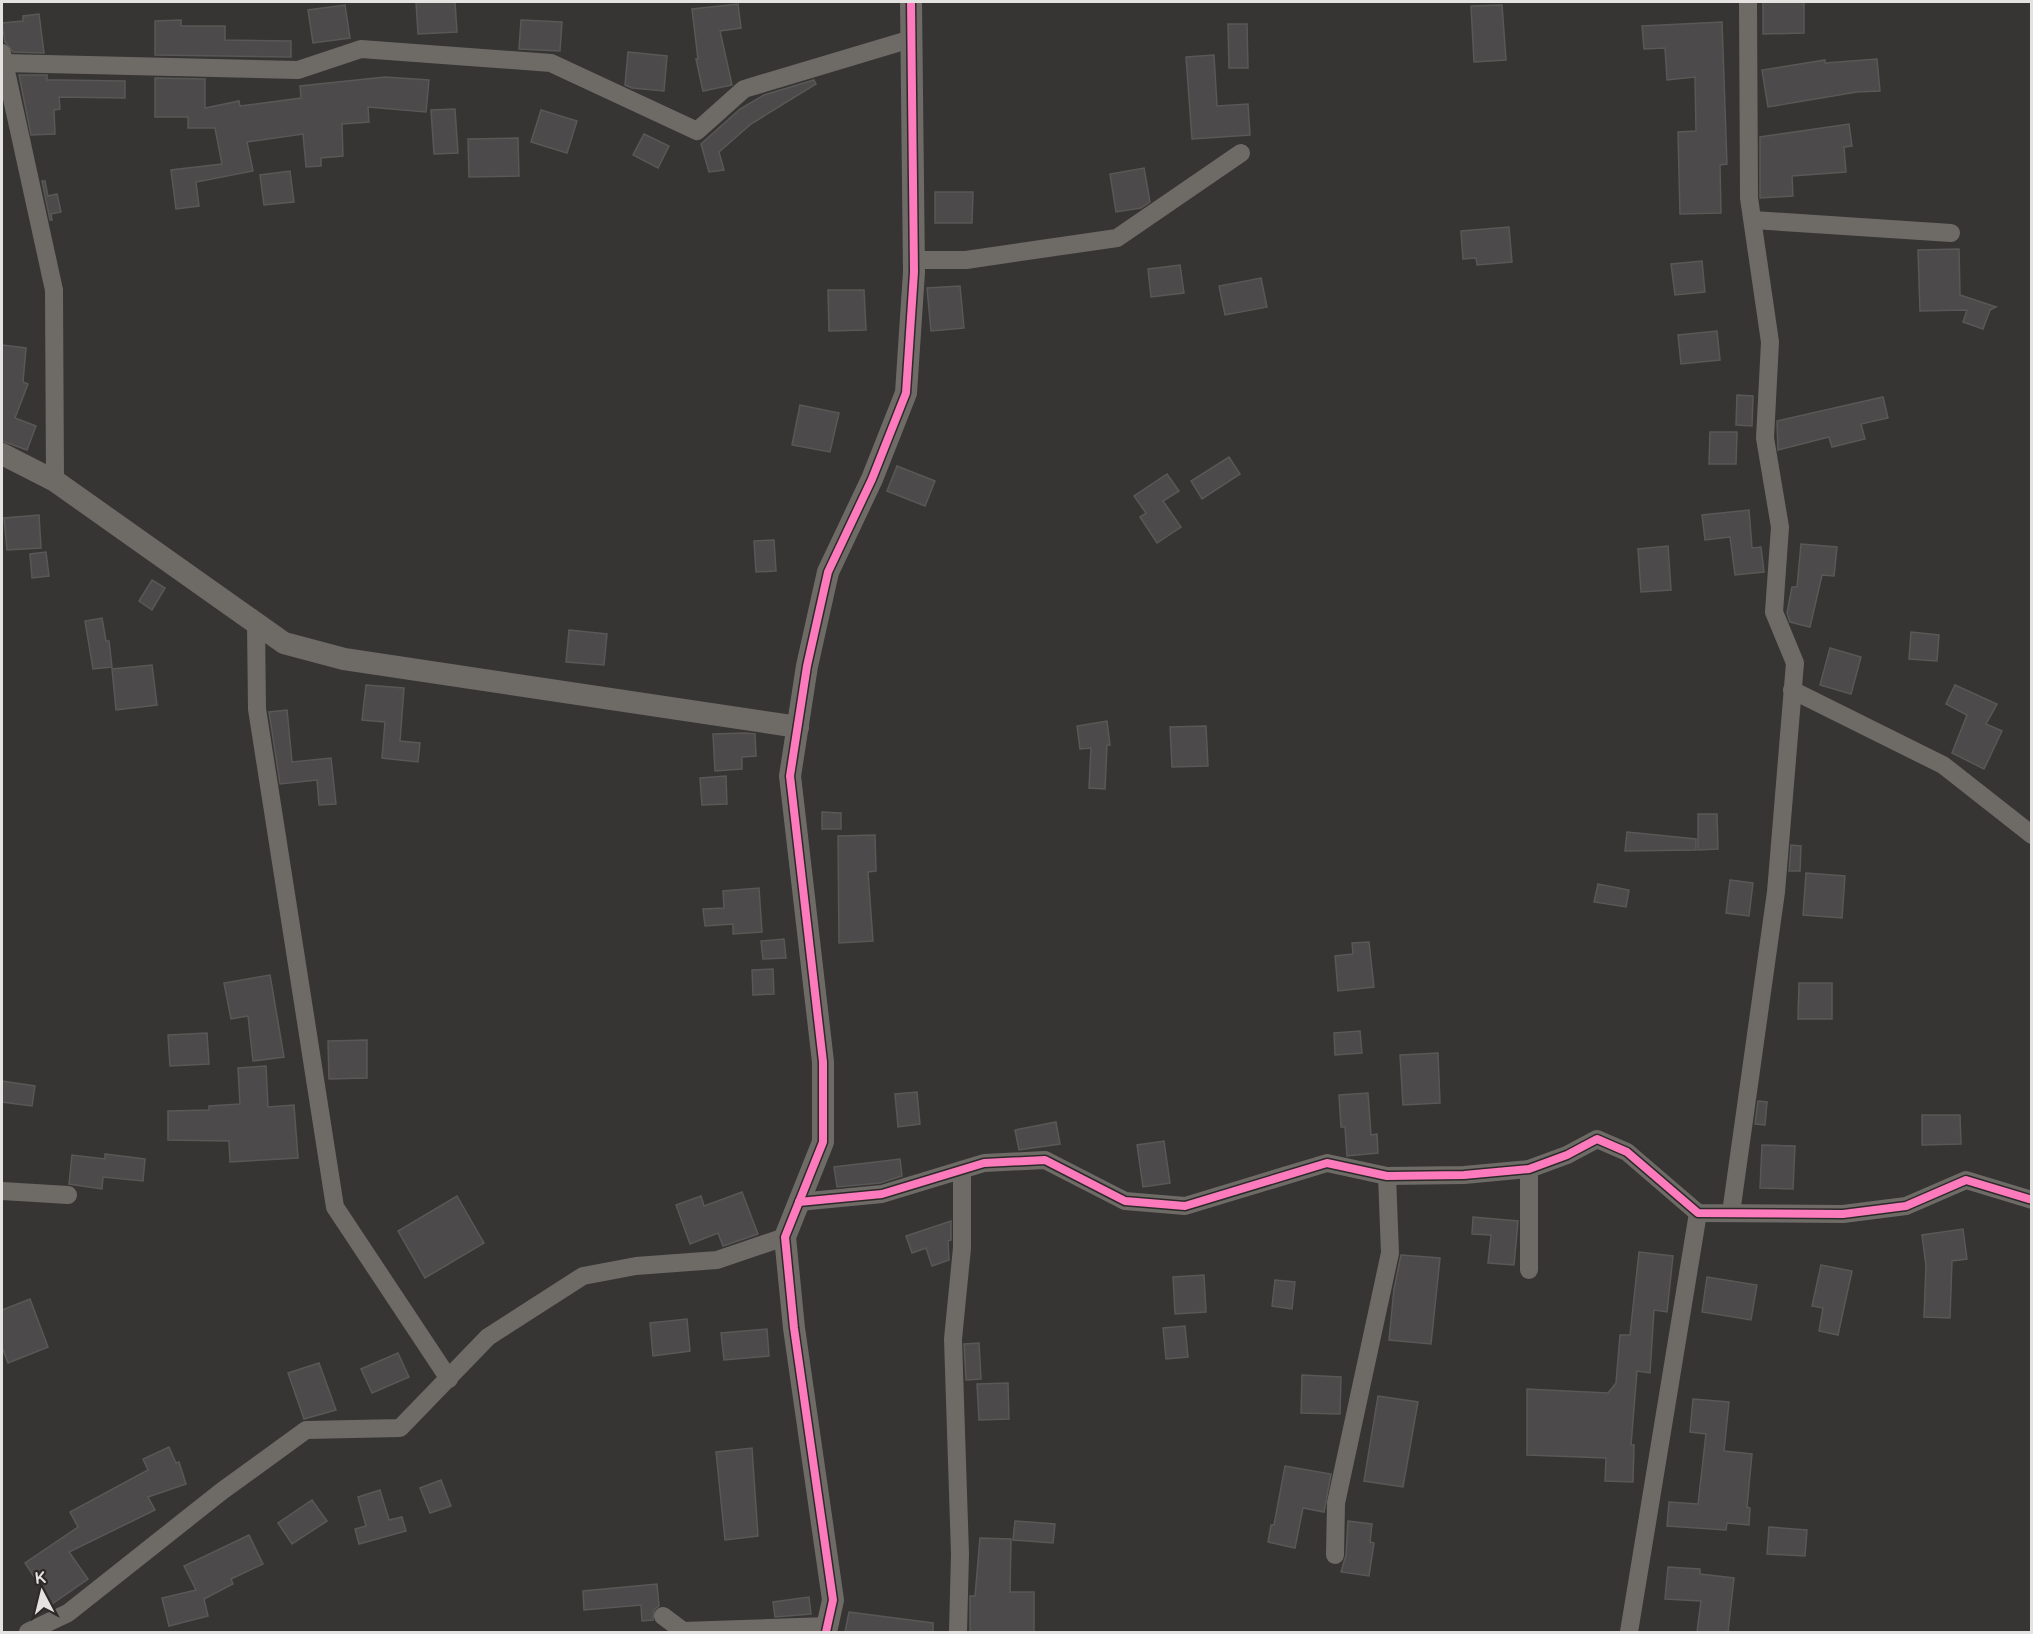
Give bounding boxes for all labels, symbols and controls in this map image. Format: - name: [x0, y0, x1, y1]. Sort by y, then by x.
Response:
- north arrow: [12, 1562, 72, 1622]
- text: K: [34, 1567, 47, 1589]

